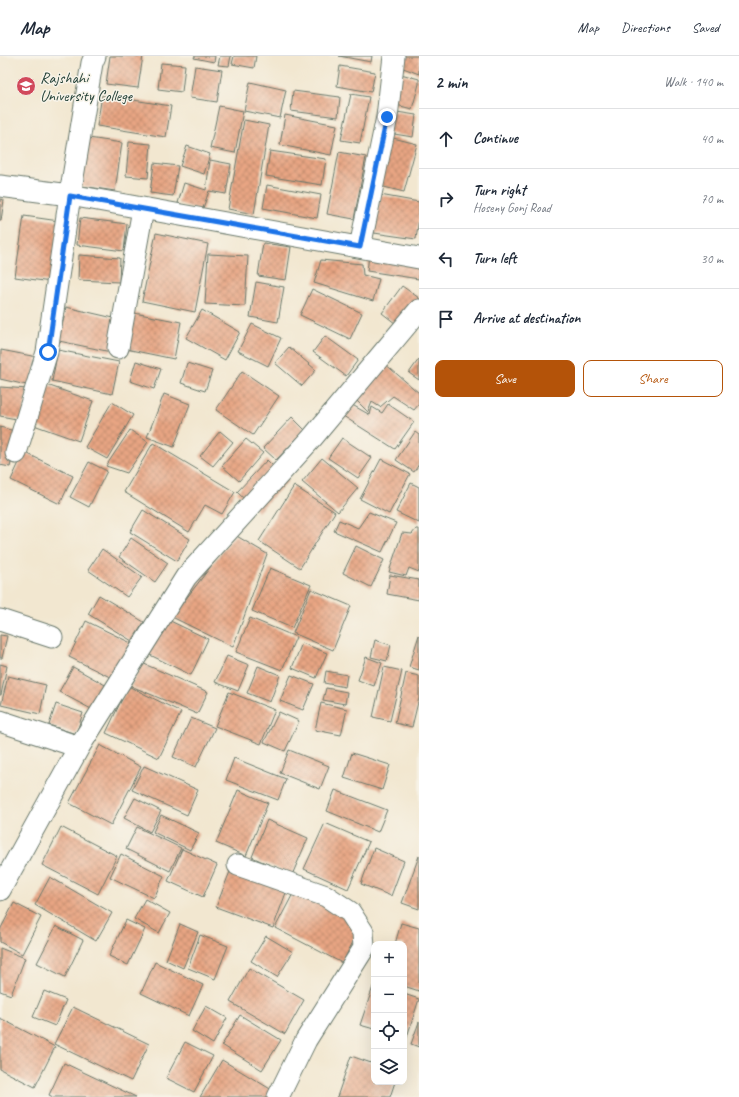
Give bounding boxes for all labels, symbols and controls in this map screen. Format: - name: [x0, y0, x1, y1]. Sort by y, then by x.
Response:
- text: Map: [20, 16, 50, 40]
- text: Map: [578, 19, 599, 36]
- text: Directions: [621, 19, 670, 36]
- text: Saved: [692, 19, 719, 36]
- place label: Rajshahi University College: [40, 68, 134, 106]
- text: 2 min: [435, 72, 468, 93]
- text: Walk · 140 m: [664, 74, 723, 90]
- school or university icon: Rajshahi University College: [15, 75, 37, 97]
- route end: [378, 108, 396, 126]
- icon: ahead: [435, 128, 457, 150]
- text: Continue: [473, 129, 518, 148]
- text: 40 m: [701, 131, 723, 147]
- text: Turn right: [473, 181, 526, 200]
- icon: right: [435, 188, 457, 210]
- text: 70 m: [701, 191, 723, 207]
- text: Hoseny Gonj Road: [473, 200, 551, 216]
- icon: left: [435, 248, 457, 270]
- text: Turn left: [473, 249, 516, 268]
- text: 30 m: [701, 251, 723, 267]
- icon: arrive: [435, 308, 457, 330]
- text: Arrive at destination: [473, 309, 580, 328]
- route start: [39, 343, 57, 361]
- button: Save: [435, 360, 575, 397]
- button: Share: [583, 360, 723, 397]
- map controls: [371, 941, 407, 1085]
- button: +: [371, 941, 407, 977]
- button: −: [371, 977, 407, 1013]
- button: locate: [371, 1013, 407, 1049]
- button: layers: [371, 1049, 407, 1085]

